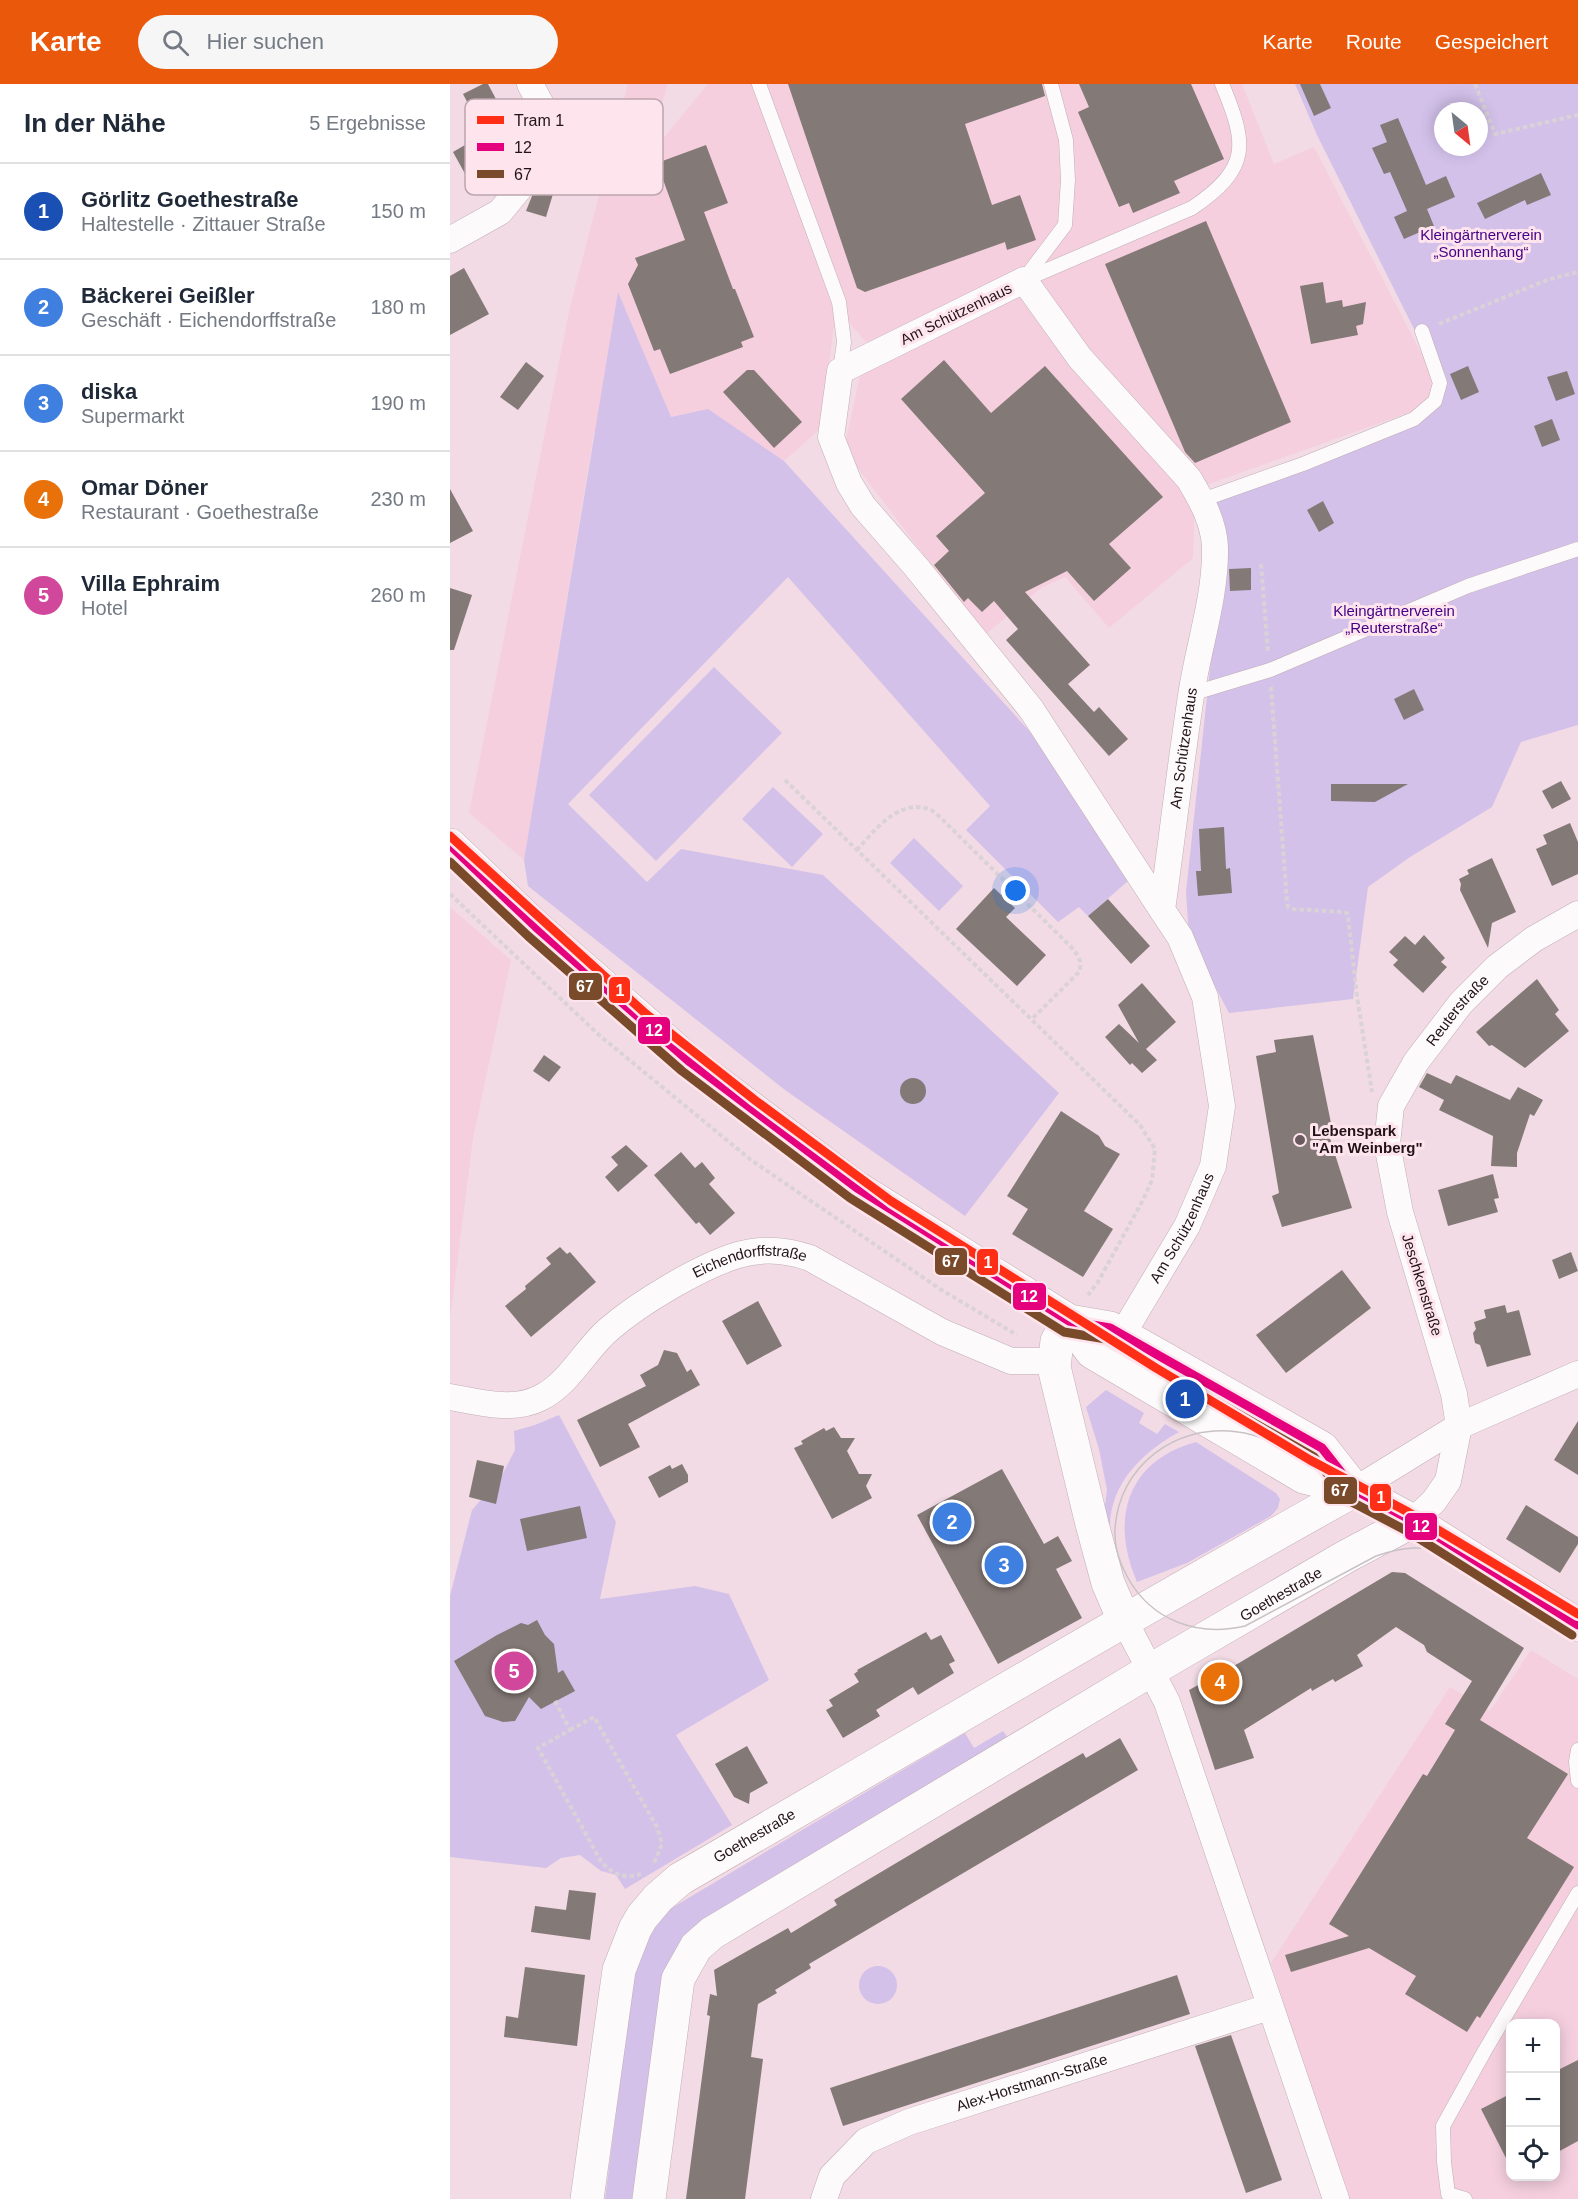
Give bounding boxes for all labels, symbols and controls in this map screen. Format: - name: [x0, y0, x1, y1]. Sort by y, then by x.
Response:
- search box: [138, 15, 558, 69]
- text: Karte: [30, 26, 102, 57]
- icon: search: [159, 26, 192, 59]
- text: Hier suchen: [207, 29, 324, 54]
- text: Karte: [1263, 30, 1313, 53]
- text: Route: [1346, 30, 1402, 53]
- text: Gespeichert: [1435, 30, 1548, 53]
- legend: [465, 99, 663, 195]
- north arrow: [1434, 102, 1488, 156]
- text: In der Nähe: [24, 108, 166, 138]
- text: 5 Ergebnisse: [309, 112, 426, 134]
- text: Tram 1: [514, 112, 564, 129]
- text: 12: [514, 139, 532, 156]
- text: 67: [514, 166, 532, 183]
- text: Görlitz Goethestraße: [81, 187, 299, 212]
- text: 1: [38, 200, 49, 222]
- text: 150 m: [370, 200, 426, 222]
- text: Haltestelle · Zittauer Straße: [81, 213, 326, 235]
- park label: Kleingärtnerverein „Sonnenhang“: [1420, 226, 1542, 260]
- street label: Am Schützenhaus: [897, 279, 1014, 348]
- text: Bäckerei Geißler: [81, 283, 255, 308]
- text: 2: [38, 296, 49, 318]
- text: 180 m: [370, 296, 426, 318]
- text: Geschäft · Eichendorffstraße: [81, 309, 336, 331]
- text: diska: [81, 379, 137, 404]
- text: 3: [38, 392, 49, 414]
- text: 190 m: [370, 392, 426, 414]
- text: Supermarkt: [81, 405, 184, 427]
- text: Omar Döner: [81, 475, 208, 500]
- text: 4: [38, 488, 49, 510]
- text: 230 m: [370, 488, 426, 510]
- text: Restaurant · Goethestraße: [81, 501, 319, 523]
- text: Villa Ephraim: [81, 571, 220, 596]
- text: 5: [38, 584, 49, 606]
- text: 260 m: [370, 584, 426, 606]
- text: Hotel: [81, 597, 128, 619]
- park label: Kleingärtnerverein „Reuterstraße“: [1333, 602, 1455, 636]
- street label: Am Schützenhaus: [1166, 687, 1200, 810]
- your location: [1001, 876, 1030, 905]
- street label: Reuterstraße: [1422, 971, 1492, 1049]
- line badge: 67: [568, 972, 603, 1001]
- line badge: 1: [608, 976, 631, 1004]
- text: 67: [576, 978, 594, 995]
- text: 1: [616, 982, 625, 999]
- line badge: 12: [637, 1016, 671, 1045]
- text: 12: [645, 1022, 663, 1039]
- place label: Lebenspark "Am Weinberg": [1312, 1122, 1423, 1156]
- marker: Lebenspark "Am Weinberg": [1293, 1133, 1307, 1147]
- street label: Am Schützenhaus: [1146, 1170, 1217, 1286]
- street label: Jeschkenstraße: [1399, 1232, 1446, 1338]
- street label: Eichendorffstraße: [690, 1242, 809, 1281]
- line badge: 67: [934, 1247, 968, 1276]
- line badge: 1: [976, 1248, 999, 1276]
- text: 67: [942, 1253, 960, 1270]
- text: 1: [984, 1254, 993, 1271]
- line badge: 12: [1012, 1282, 1047, 1311]
- text: 12: [1020, 1288, 1038, 1305]
- pin: 1: [1166, 1376, 1204, 1422]
- line badge: 67: [1323, 1476, 1358, 1505]
- text: 67: [1331, 1482, 1349, 1499]
- line badge: 1: [1369, 1483, 1392, 1512]
- text: 1: [1377, 1489, 1386, 1506]
- pin: 2: [932, 1500, 972, 1544]
- line badge: 12: [1404, 1512, 1438, 1541]
- text: 12: [1412, 1518, 1430, 1535]
- pin: 3: [984, 1542, 1024, 1588]
- street label: Goethestraße: [1237, 1564, 1325, 1624]
- pin: 5: [494, 1648, 534, 1694]
- pin: 4: [1200, 1660, 1240, 1704]
- street label: Goethestraße: [710, 1805, 798, 1866]
- map controls: [1506, 2019, 1560, 2181]
- button: +: [1506, 2019, 1560, 2073]
- street label: Alex-Horstmann-Straße: [954, 2050, 1109, 2114]
- button: −: [1506, 2073, 1560, 2127]
- button: locate: [1506, 2127, 1560, 2181]

